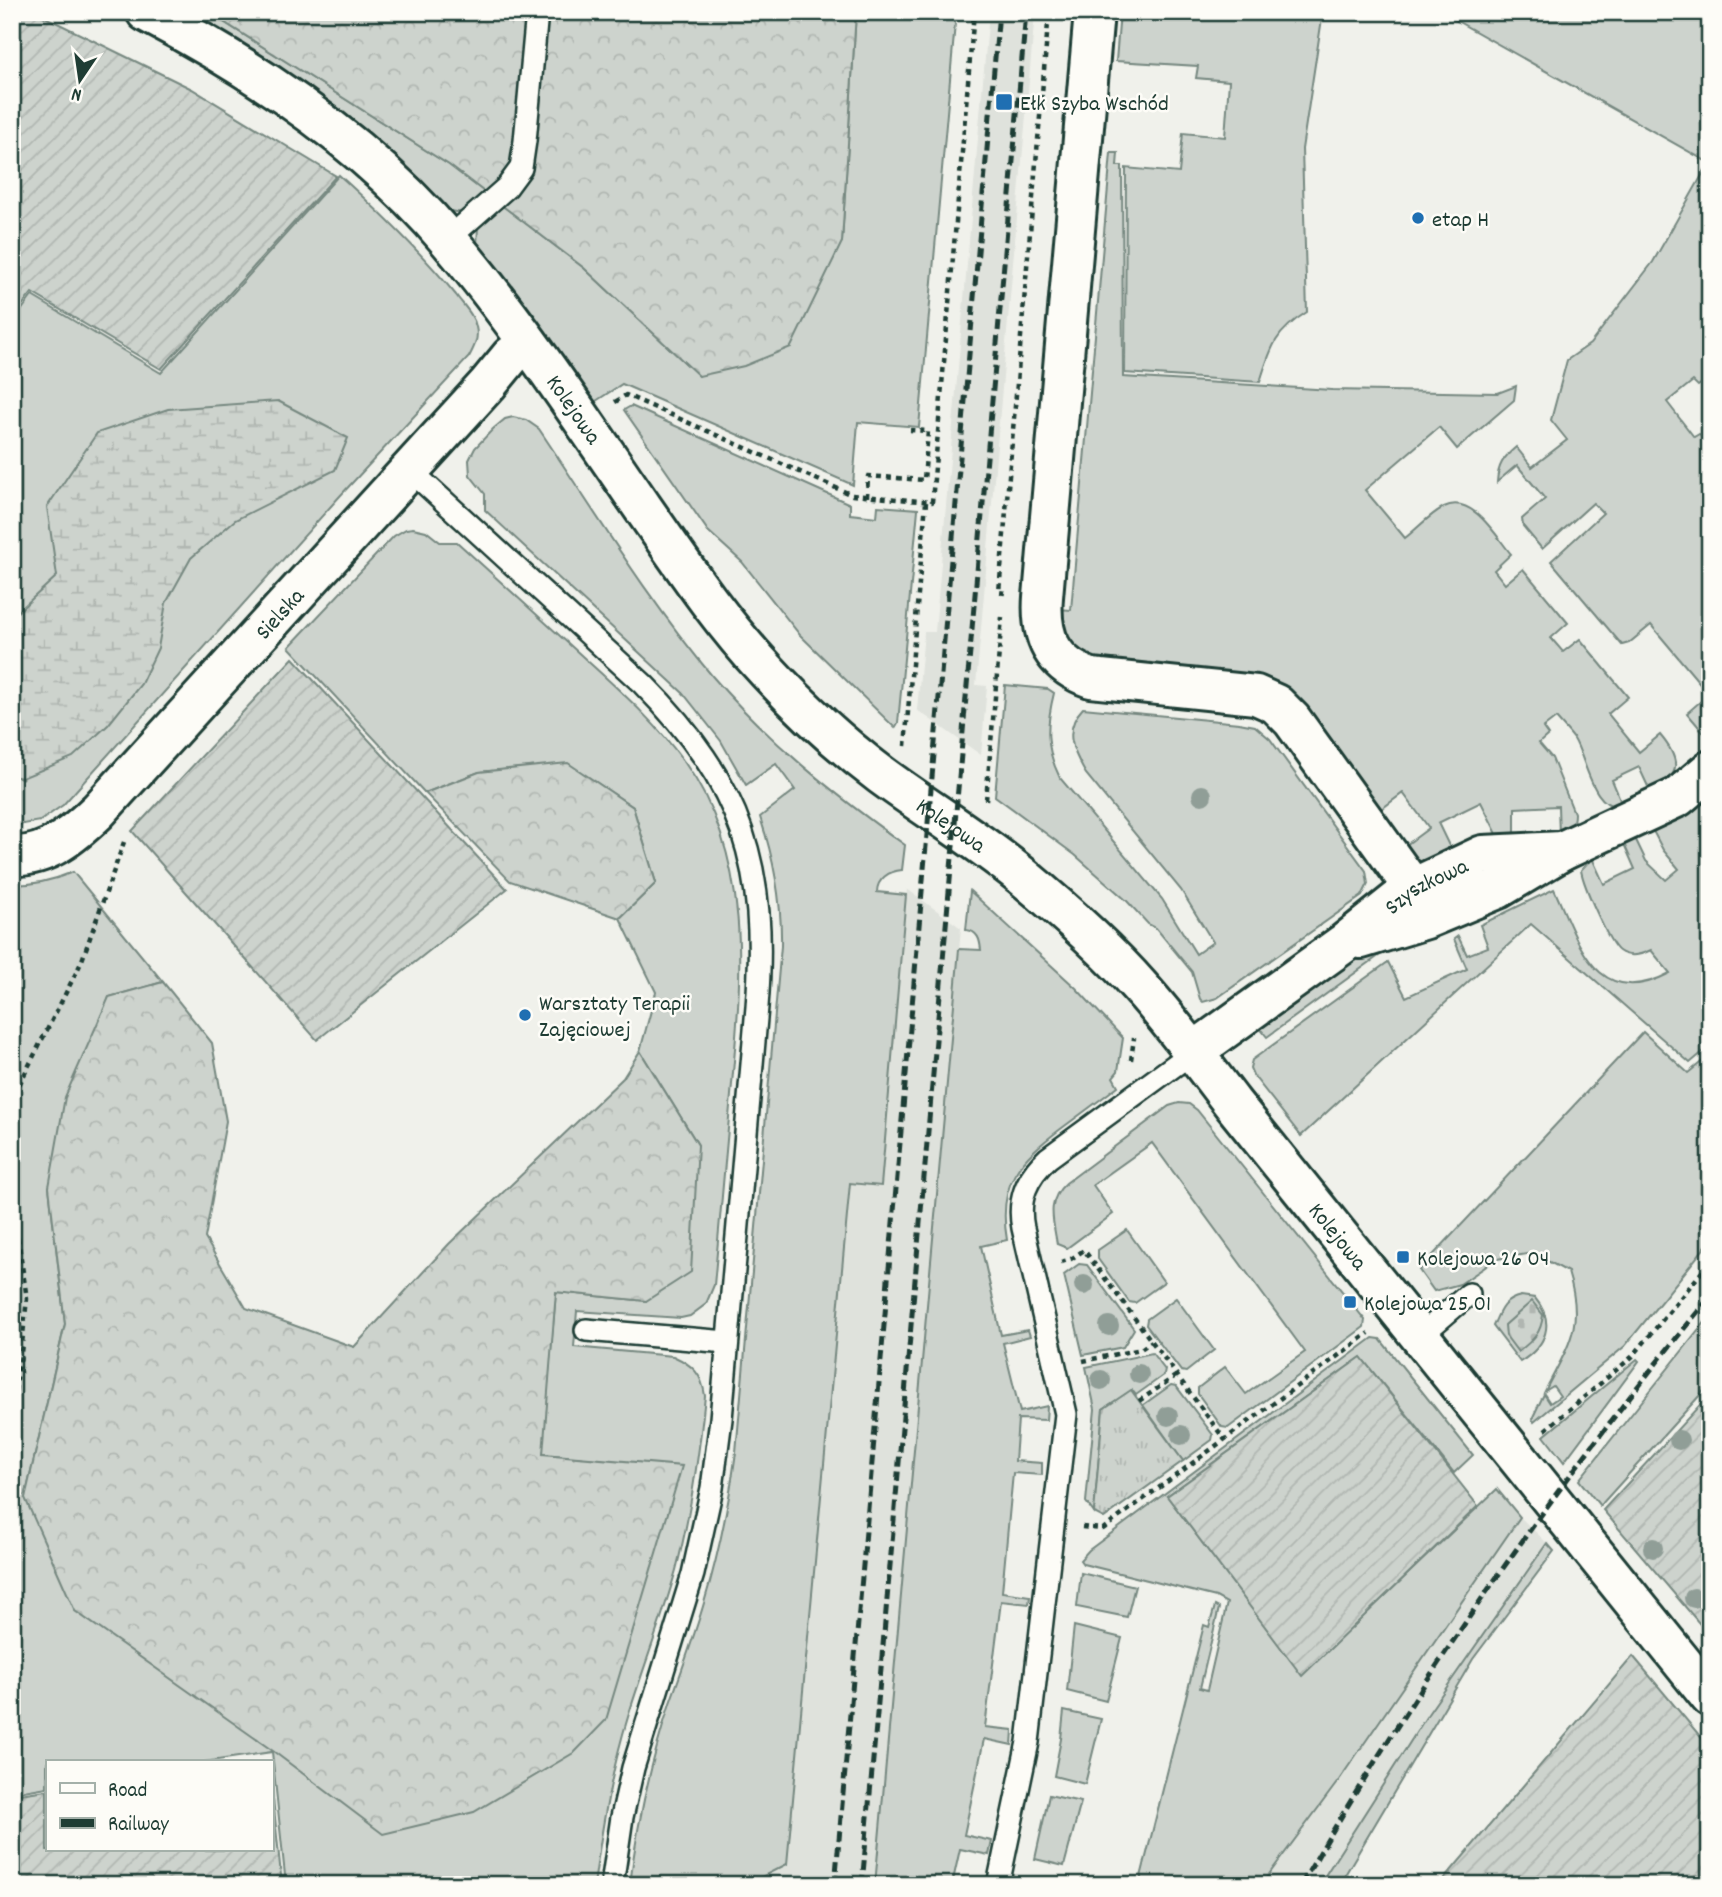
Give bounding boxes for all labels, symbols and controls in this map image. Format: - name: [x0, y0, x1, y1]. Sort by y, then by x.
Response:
- north arrow: [46, 46, 116, 116]
- text: N: [69, 79, 85, 107]
- place label: Ełk Szyba Wschód: [1020, 89, 1169, 122]
- marker: Ełk Szyba Wschód: [994, 92, 1014, 112]
- place label: etap H: [1432, 205, 1489, 238]
- marker: etap H: [1410, 210, 1426, 226]
- street label: Kolejowa: [536, 369, 609, 453]
- street label: Sielska: [249, 581, 315, 649]
- street label: Kolejowa: [908, 791, 992, 864]
- street label: Szyszkowa: [1379, 851, 1476, 925]
- place label: Warsztaty Terapii Zajęciowej: [539, 989, 690, 1048]
- marker: Warsztaty Terapii Zajęciowej: [517, 1007, 533, 1023]
- street label: Kolejowa: [1299, 1197, 1374, 1280]
- place label: Kolejowa 26 04: [1417, 1244, 1549, 1277]
- marker: Kolejowa 26 04: [1395, 1249, 1411, 1265]
- place label: Kolejowa 25 01: [1364, 1289, 1491, 1322]
- marker: Kolejowa 25 01: [1342, 1294, 1358, 1310]
- legend: [46, 1760, 273, 1852]
- text: Road: [108, 1777, 147, 1807]
- text: Railway: [108, 1811, 169, 1841]

